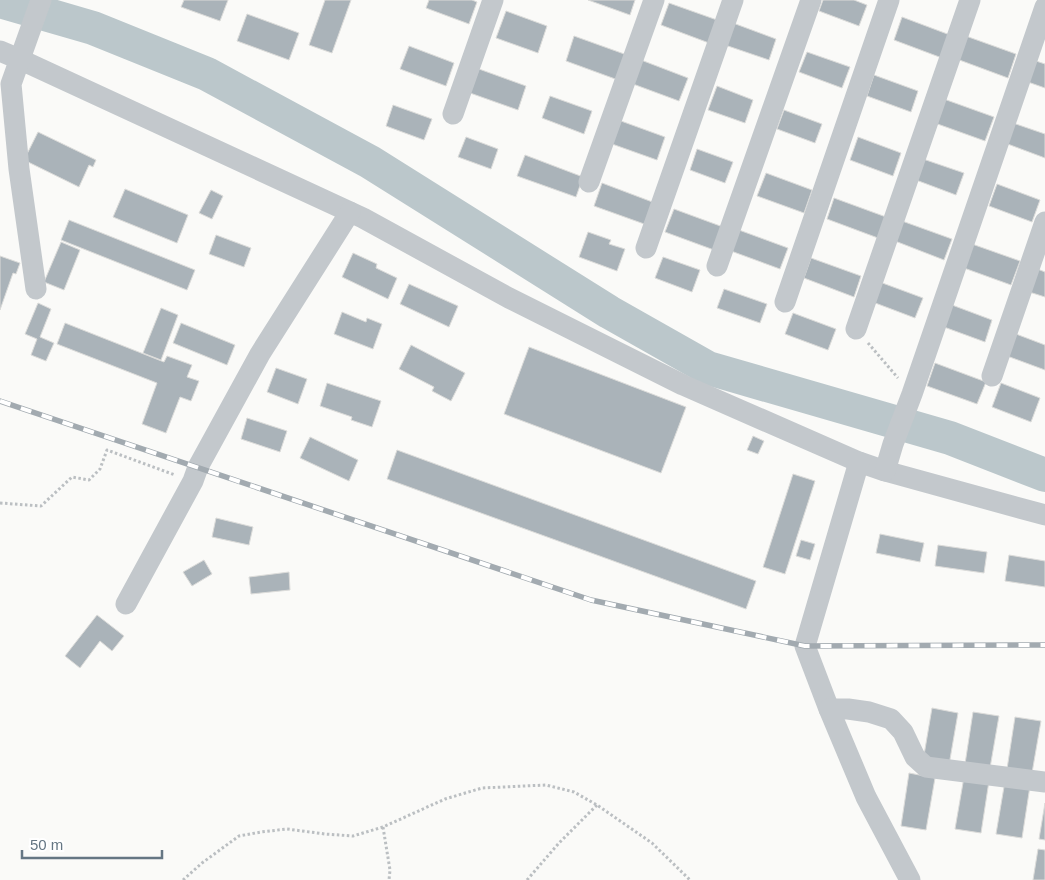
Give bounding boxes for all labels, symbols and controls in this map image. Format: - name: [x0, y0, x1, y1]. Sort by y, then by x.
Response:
- scale bar: [22, 828, 162, 860]
- text: 50 m: [30, 836, 63, 853]

